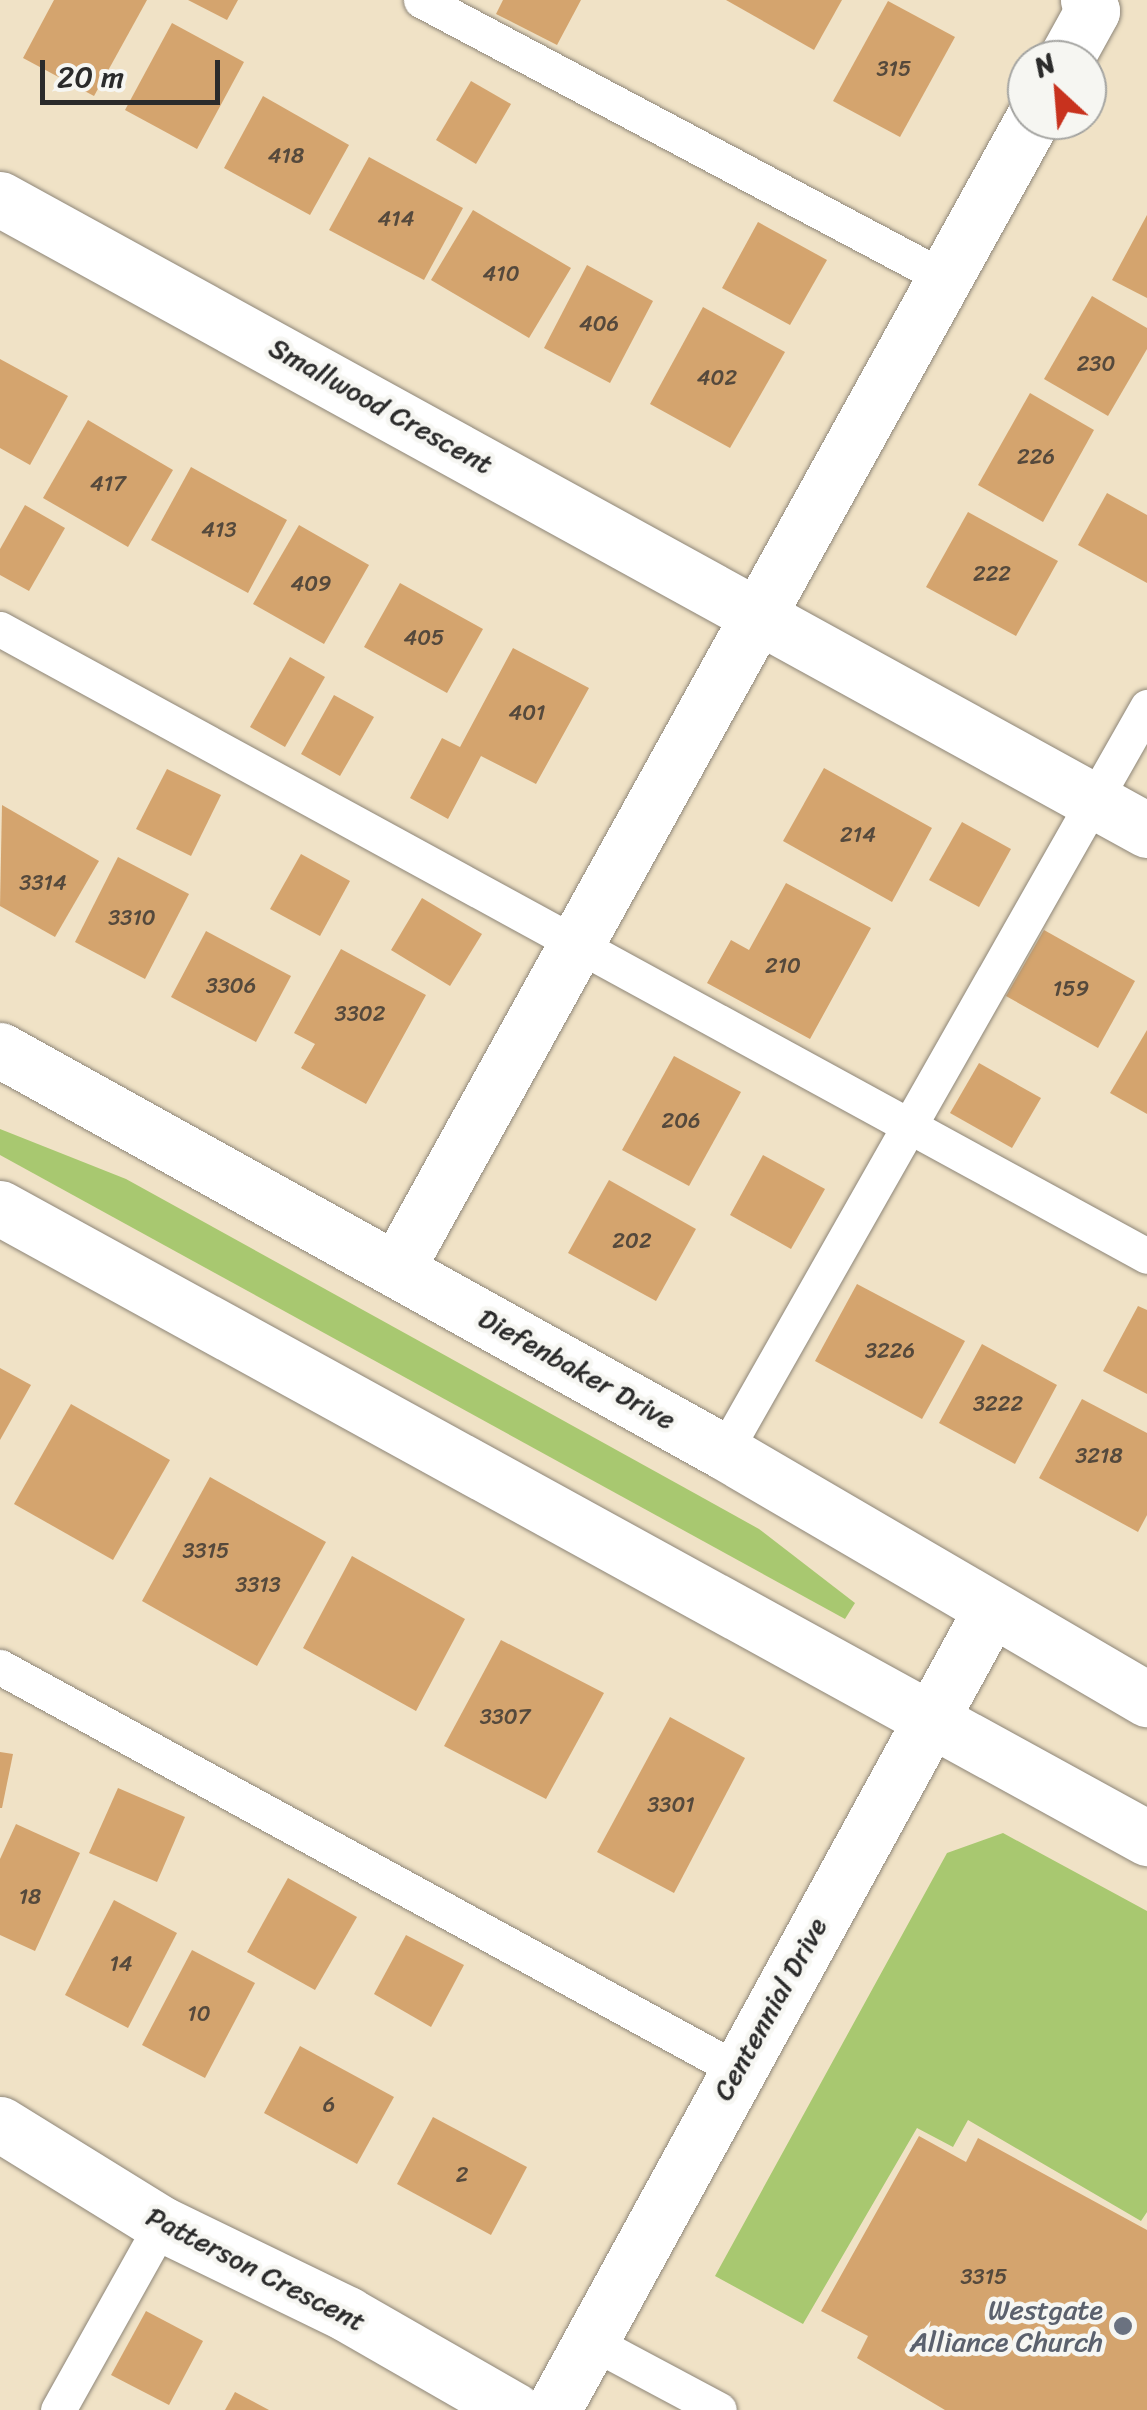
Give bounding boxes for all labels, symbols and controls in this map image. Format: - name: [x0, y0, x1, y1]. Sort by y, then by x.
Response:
- text: N: [1025, 38, 1064, 91]
- scale bar: [45, 40, 225, 102]
- north arrow: [1007, 40, 1107, 140]
- text: 20 m: [57, 50, 124, 104]
- house number: 315: [877, 56, 911, 82]
- house number: 418: [268, 143, 304, 169]
- house number: 414: [378, 206, 414, 232]
- house number: 410: [482, 261, 520, 287]
- house number: 406: [579, 311, 619, 337]
- street label: Smallwood Crescent: [263, 331, 499, 481]
- house number: 230: [1077, 351, 1115, 377]
- house number: 402: [697, 365, 737, 391]
- house number: 226: [1017, 444, 1055, 470]
- house number: 417: [90, 471, 126, 497]
- house number: 413: [201, 517, 237, 543]
- house number: 222: [973, 561, 1011, 587]
- house number: 409: [290, 571, 332, 597]
- house number: 405: [403, 625, 445, 651]
- house number: 401: [508, 700, 546, 726]
- house number: 214: [840, 822, 876, 848]
- house number: 3314: [19, 870, 67, 896]
- house number: 3310: [108, 905, 156, 931]
- house number: 210: [765, 953, 801, 979]
- house number: 3306: [206, 973, 256, 999]
- house number: 159: [1053, 976, 1089, 1002]
- house number: 3302: [335, 1001, 385, 1027]
- house number: 206: [661, 1108, 701, 1134]
- house number: 202: [612, 1228, 652, 1254]
- street label: Diefenbaker Drive: [473, 1301, 681, 1437]
- house number: 3226: [865, 1338, 915, 1364]
- house number: 3222: [973, 1391, 1023, 1417]
- house number: 3218: [1075, 1443, 1123, 1469]
- house number: 3315: [182, 1538, 230, 1564]
- house number: 3313: [235, 1572, 281, 1598]
- house number: 3307: [480, 1704, 530, 1730]
- house number: 3301: [647, 1792, 695, 1818]
- house number: 18: [19, 1884, 41, 1910]
- street label: Centennial Drive: [706, 1912, 834, 2106]
- house number: 14: [109, 1951, 133, 1977]
- house number: 10: [187, 2001, 211, 2027]
- house number: 6: [323, 2092, 335, 2118]
- house number: 2: [456, 2162, 468, 2188]
- street label: Patterson Crescent: [141, 2199, 371, 2339]
- house number: 3315: [960, 2264, 1008, 2290]
- place label: Westgate Alliance Church: [910, 2293, 1103, 2359]
- marker: Westgate Alliance Church: [1112, 2315, 1134, 2337]

